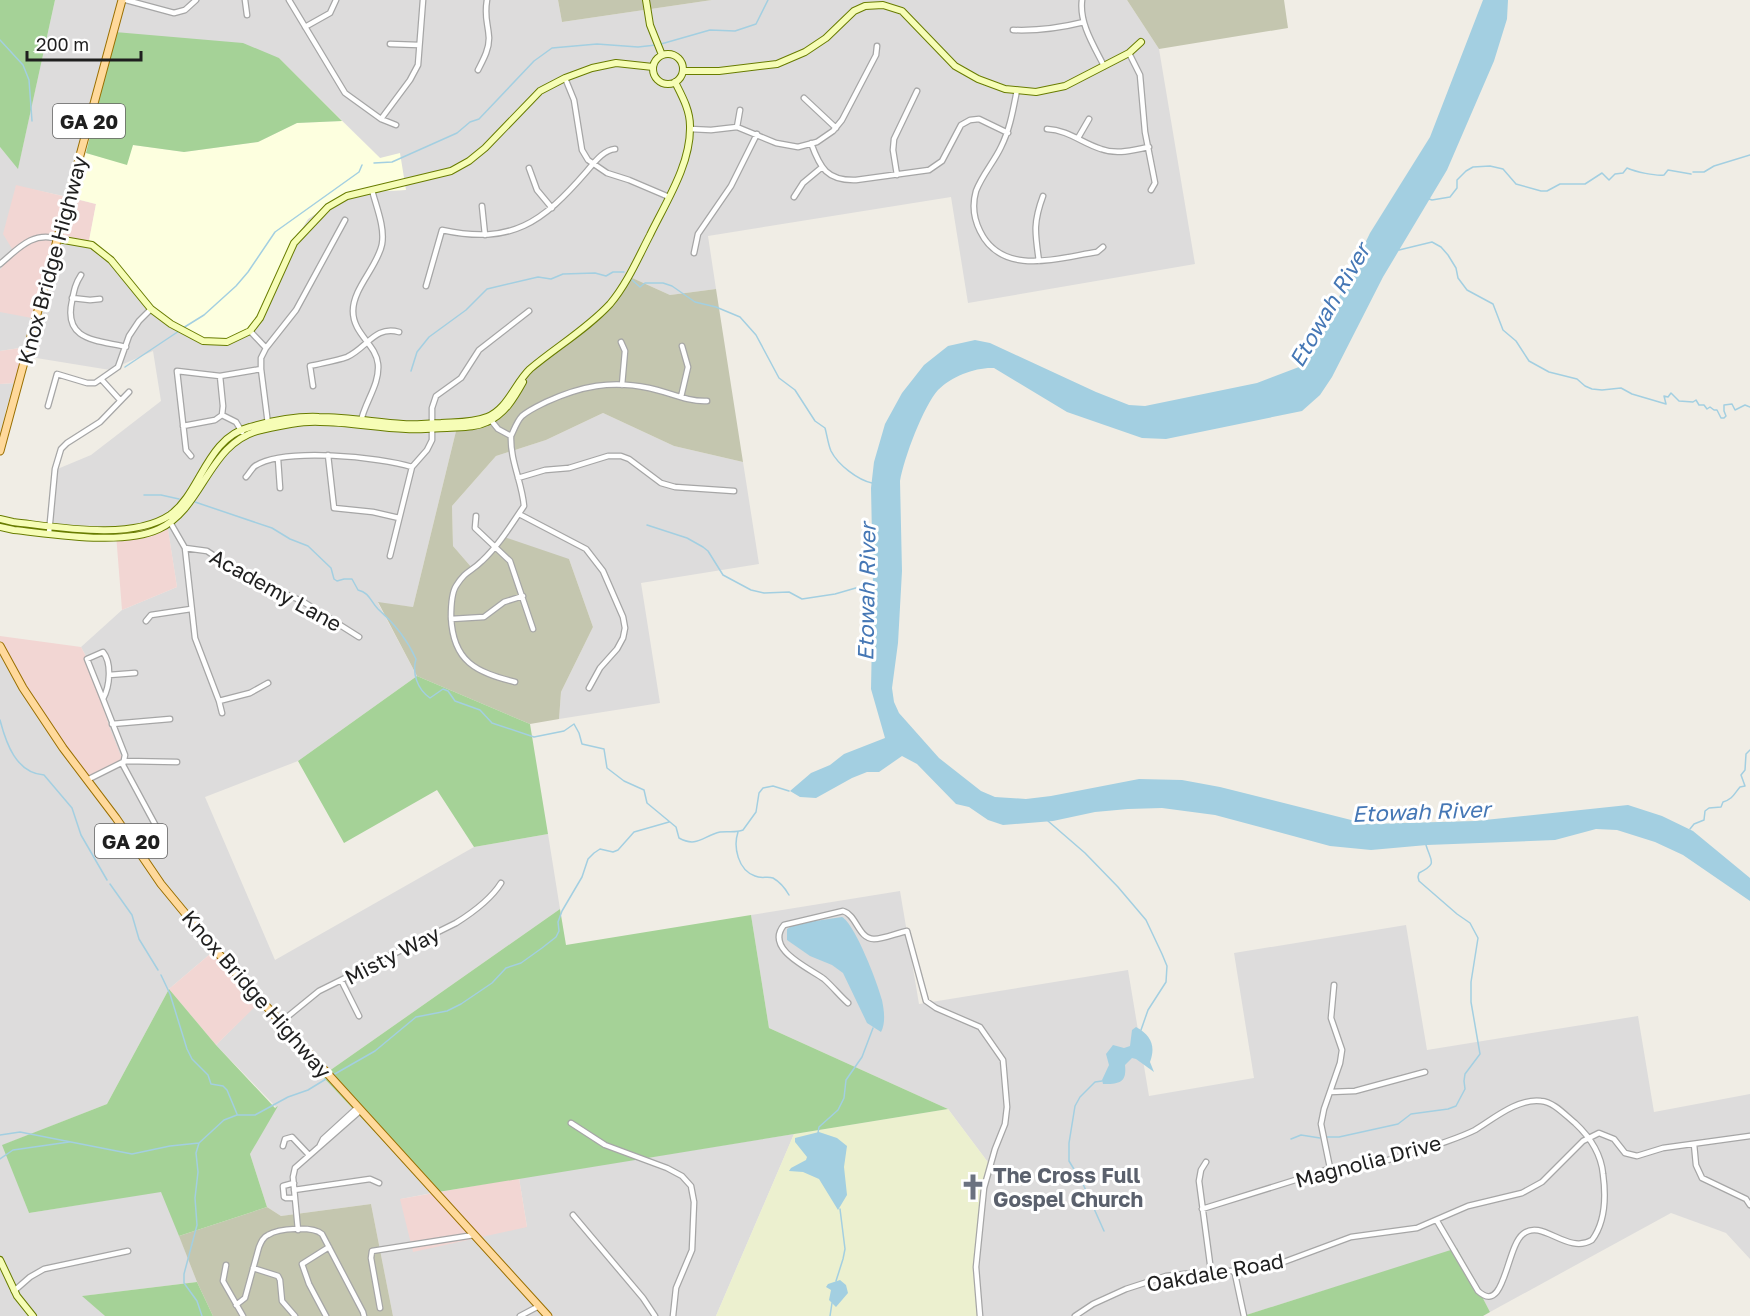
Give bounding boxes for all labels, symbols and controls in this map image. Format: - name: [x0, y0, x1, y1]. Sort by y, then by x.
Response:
- scale bar: [27, 24, 141, 62]
- text: 200 m: [36, 33, 89, 55]
- road number: GA 20: [53, 104, 125, 138]
- street label: Knox Bridge Highway: [12, 153, 92, 367]
- water label: Etowah River: [1283, 235, 1377, 372]
- water label: Etowah River: [851, 519, 881, 661]
- street label: Academy Lane: [206, 543, 346, 637]
- water label: Etowah River: [1352, 795, 1494, 827]
- road number: GA 20: [95, 824, 167, 858]
- street label: Knox Bridge Highway: [177, 905, 337, 1084]
- street label: Misty Way: [340, 920, 444, 990]
- street label: Magnolia Drive: [1292, 1129, 1444, 1193]
- place label: The Cross Full Gospel Church: [993, 1162, 1143, 1212]
- church icon: The Cross Full Gospel Church: [958, 1172, 988, 1202]
- street label: Oakdale Road: [1144, 1247, 1286, 1297]

